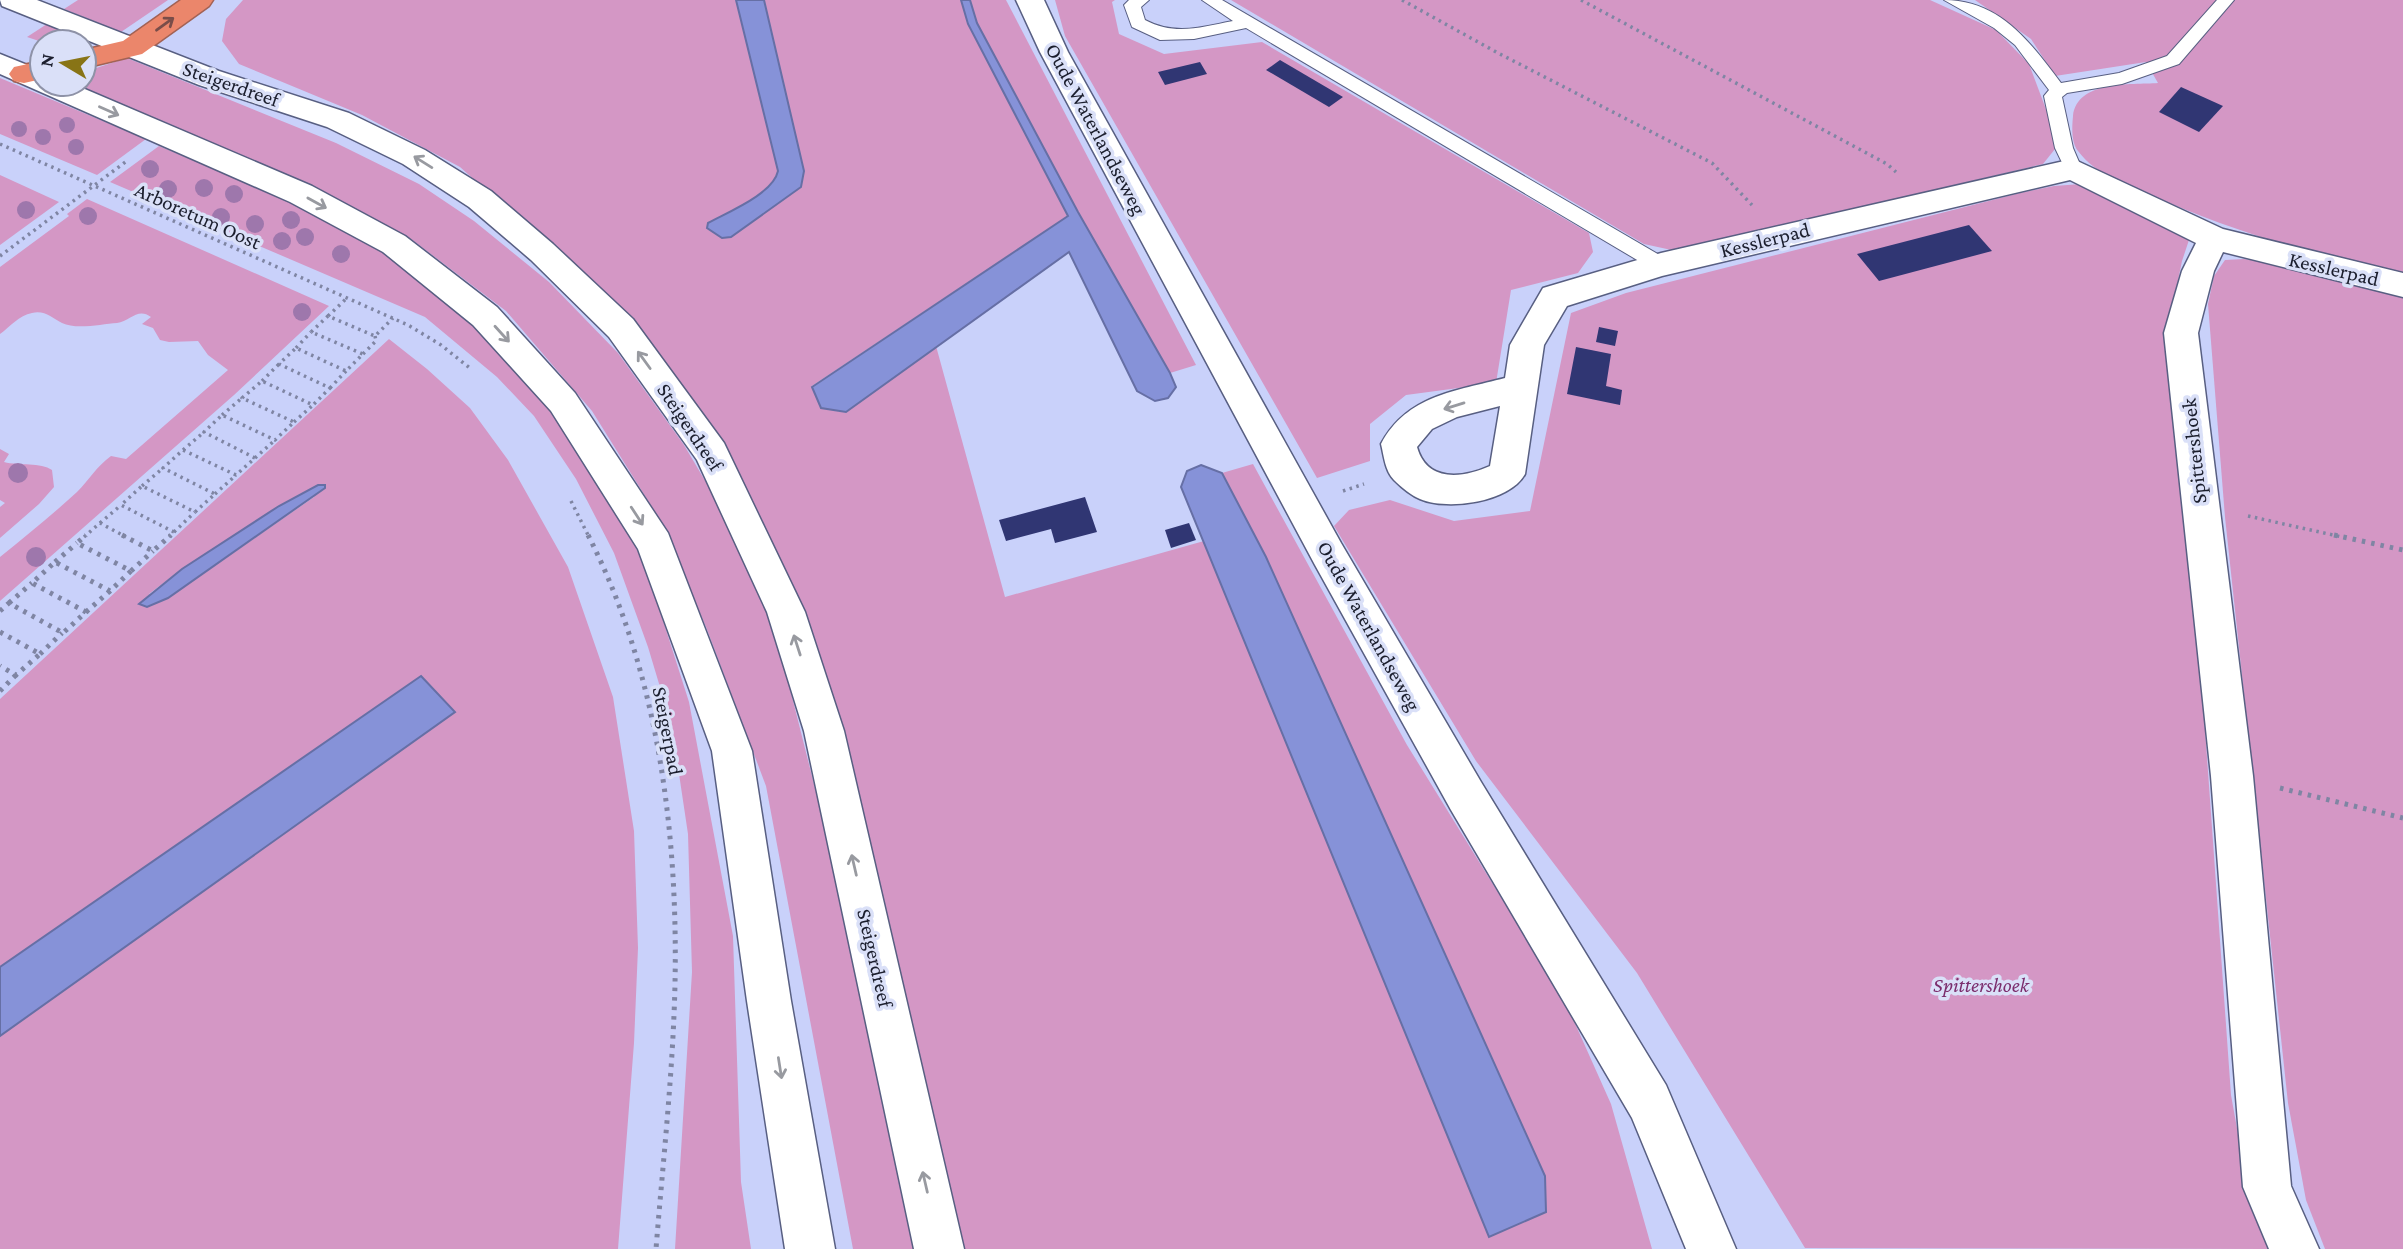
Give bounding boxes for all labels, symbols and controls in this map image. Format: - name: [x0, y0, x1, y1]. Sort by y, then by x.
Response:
- one-way arrow: [156, 17, 175, 32]
- north arrow: [28, 28, 98, 98]
- street label: Oude Waterlandseweg: [1041, 39, 1151, 219]
- text: N: [35, 52, 58, 68]
- street label: Steigerdreef: [180, 56, 284, 112]
- one-way arrow: [98, 106, 119, 119]
- one-way arrow: [413, 155, 433, 169]
- street label: Arboretum Oost: [131, 178, 266, 255]
- one-way arrow: [307, 196, 327, 210]
- street label: Kesslerpad: [1718, 217, 1812, 263]
- street label: Kesslerpad: [2287, 247, 2381, 291]
- one-way arrow: [493, 325, 510, 342]
- one-way arrow: [636, 351, 651, 370]
- street label: Steigerdreef: [652, 379, 729, 477]
- street label: Spittershoek: [2177, 397, 2211, 505]
- one-way arrow: [1443, 400, 1465, 413]
- one-way arrow: [630, 506, 644, 525]
- street label: Oude Waterlandseweg: [1312, 537, 1426, 715]
- one-way arrow: [789, 634, 802, 656]
- street label: Steigerpad: [648, 685, 688, 777]
- one-way arrow: [847, 854, 860, 877]
- street label: Steigerdreef: [852, 906, 898, 1011]
- park label: Spittershoek: [1933, 973, 2030, 997]
- one-way arrow: [774, 1056, 787, 1079]
- one-way arrow: [917, 1171, 931, 1194]

